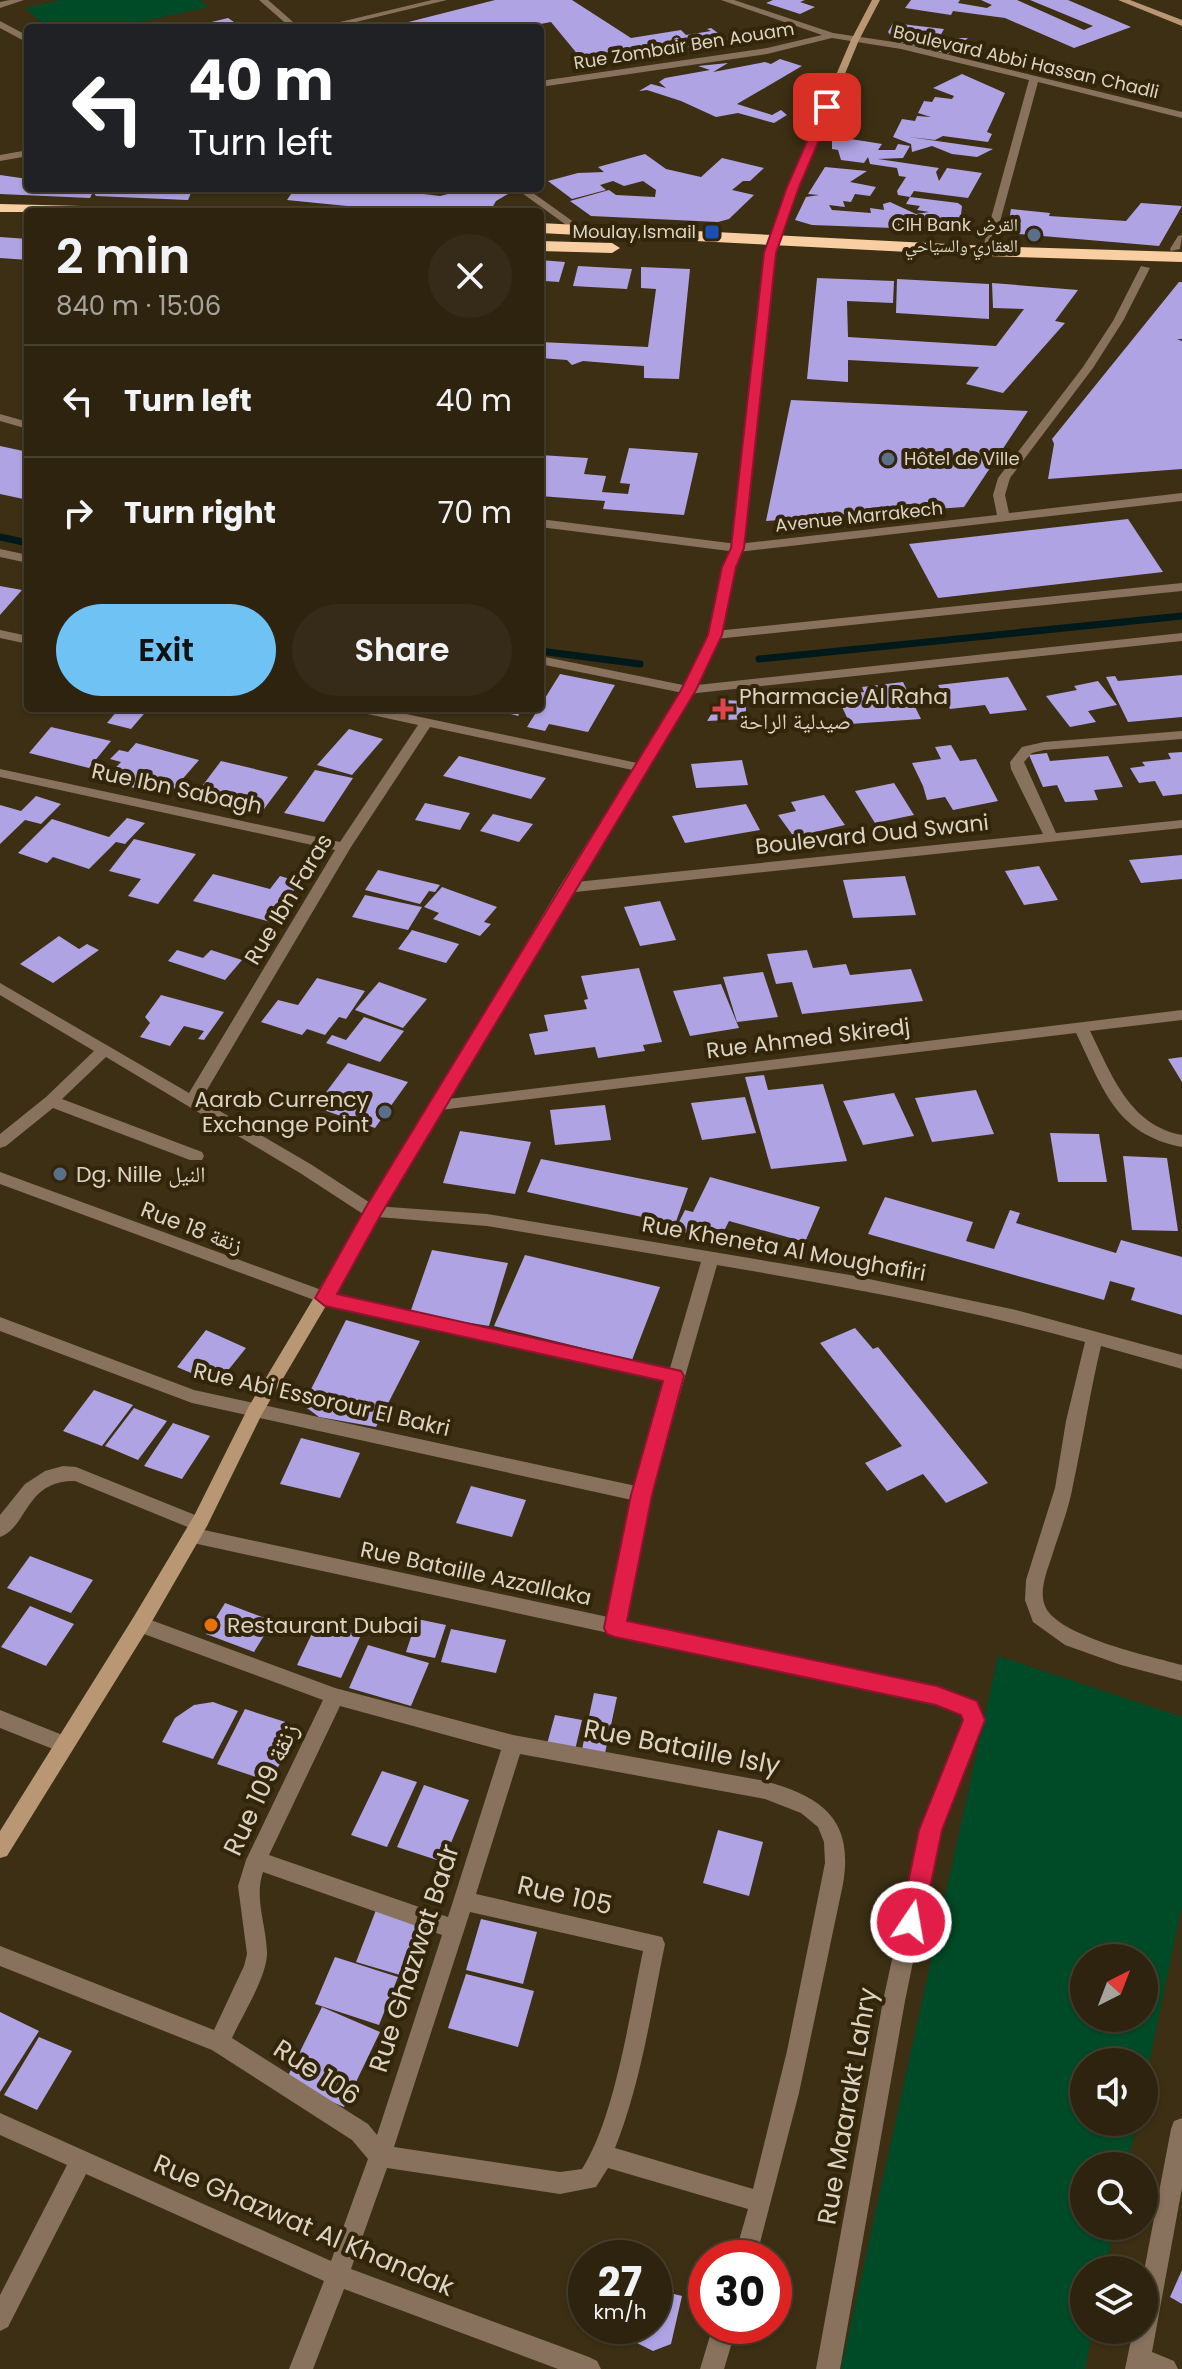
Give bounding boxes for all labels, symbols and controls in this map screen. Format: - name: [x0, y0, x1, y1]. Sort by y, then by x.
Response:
- street label: Rue Zombair Ben Aouam: [572, 16, 796, 75]
- street label: Boulevard Abbi Hassan Chadli: [891, 19, 1161, 104]
- text: 40 m: [188, 41, 334, 120]
- icon: left: [56, 56, 160, 160]
- pin: [793, 73, 861, 141]
- icon: arrive: [805, 85, 849, 129]
- text: Turn left: [188, 117, 333, 168]
- place label: CIH Bank القرض العقاري والسياحي: [892, 212, 1018, 261]
- place label: Moulay Ismail: [573, 219, 696, 244]
- text: 2 min: [56, 223, 190, 290]
- marker: Moulay Ismail: [703, 223, 721, 241]
- marker: CIH Bank القرض العقاري والسياحي: [1025, 226, 1043, 244]
- button: close: [428, 234, 512, 318]
- text: 840 m · 15:06: [56, 288, 221, 324]
- icon: left: [56, 379, 100, 423]
- text: Turn left: [124, 379, 252, 422]
- text: 40 m: [435, 379, 512, 422]
- place label: Hôtel de Ville: [904, 446, 1020, 471]
- marker: Hôtel de Ville: [879, 450, 897, 468]
- icon: right: [56, 491, 100, 535]
- text: Turn right: [124, 491, 276, 534]
- text: 70 m: [438, 491, 512, 534]
- street label: Avenue Marrakech: [774, 495, 944, 538]
- button: Exit: [56, 604, 276, 696]
- button: Share: [292, 604, 512, 696]
- place label: Pharmacie Al Raha صيدلية الراحة: [739, 681, 948, 737]
- marker: Pharmacie Al Raha صيدلية الراحة: [714, 700, 732, 718]
- street label: Rue Ibn Sabagh: [89, 755, 265, 822]
- street label: Boulevard Oud Swani: [754, 807, 990, 862]
- street label: Rue Ibn Faras: [237, 828, 340, 971]
- street label: Rue Ahmed Skiredj: [705, 1011, 912, 1066]
- place label: Aarab Currency Exchange Point: [195, 1084, 370, 1140]
- marker: Aarab Currency Exchange Point: [376, 1103, 394, 1121]
- place label: Dg. Nille النيل: [76, 1159, 205, 1190]
- marker: Dg. Nille النيل: [51, 1165, 69, 1183]
- street label: Rue 18 زنقة: [136, 1194, 247, 1261]
- street label: Rue Kheneta Al Moughafiri: [640, 1208, 928, 1289]
- street label: Rue Abi Essorour El Bakri: [190, 1355, 453, 1444]
- street label: Rue Bataille Azzallaka: [357, 1534, 594, 1613]
- place label: Restaurant Dubai: [227, 1610, 418, 1641]
- marker: Restaurant Dubai: [202, 1616, 220, 1634]
- street label: Rue Bataille Isly: [581, 1710, 784, 1784]
- street label: Rue 109 زنقة: [215, 1717, 307, 1861]
- street label: Rue Ghazwat Badr: [360, 1839, 468, 2077]
- street label: Rue 105: [514, 1867, 616, 1923]
- position arrow: [869, 1880, 953, 1964]
- north arrow: [1070, 1944, 1158, 2032]
- map controls: [1070, 1944, 1158, 2344]
- street label: Rue Maarakt Lahry: [808, 1984, 886, 2227]
- street label: Rue 106: [267, 2031, 367, 2113]
- button: sound: [1070, 2048, 1158, 2136]
- street label: Rue Ghazwat Al Khandak: [148, 2145, 460, 2305]
- button: search: [1070, 2152, 1158, 2240]
- speed limit sign: 30: [688, 2240, 792, 2344]
- text: 27: [598, 2254, 642, 2310]
- button: layers: [1070, 2256, 1158, 2344]
- text: km/h: [593, 2298, 647, 2326]

